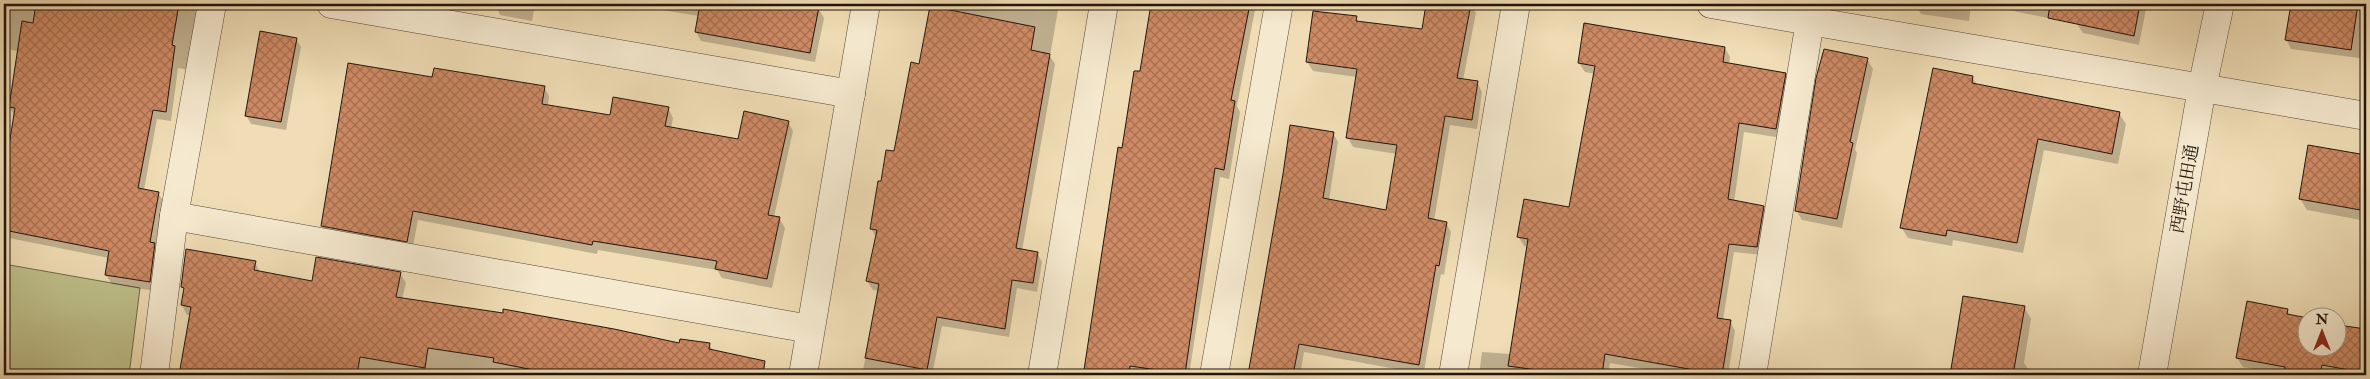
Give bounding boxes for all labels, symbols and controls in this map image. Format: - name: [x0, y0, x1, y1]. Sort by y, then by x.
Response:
- street label: 西野屯田通: [2166, 143, 2204, 235]
- north arrow: [2298, 306, 2348, 356]
- text: N: [2315, 311, 2329, 328]

